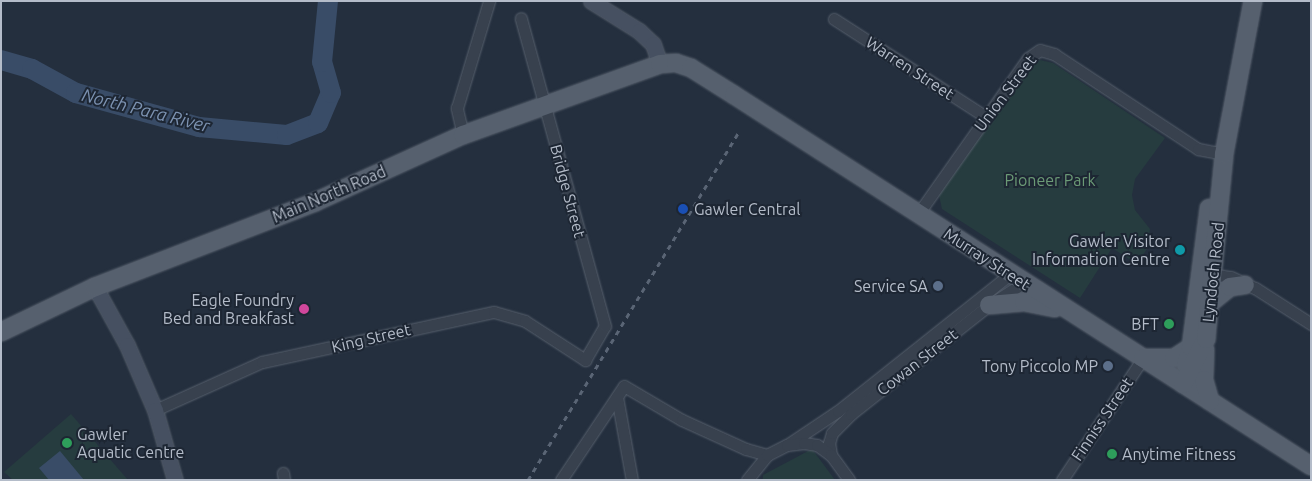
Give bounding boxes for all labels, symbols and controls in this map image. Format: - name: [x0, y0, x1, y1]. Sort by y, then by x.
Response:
- street label: Warren Street: [862, 32, 958, 104]
- street label: Union Street: [970, 51, 1040, 135]
- water label: North Para River: [80, 84, 212, 136]
- street label: Bridge Street: [546, 142, 590, 240]
- street label: Main North Road: [269, 161, 389, 227]
- park label: Pioneer Park: [1004, 170, 1096, 190]
- place label: Gawler Central: [694, 199, 800, 219]
- marker: Gawler Central: [676, 202, 690, 216]
- street label: Lyndoch Road: [1198, 221, 1228, 323]
- street label: Murray Street: [940, 224, 1034, 294]
- place label: Gawler Visitor Information Centre: [1032, 231, 1170, 269]
- marker: Gawler Visitor Information Centre: [1174, 244, 1186, 256]
- place label: Service SA: [854, 276, 928, 296]
- marker: Service SA: [932, 280, 944, 292]
- place label: Eagle Foundry Bed and Breakfast: [163, 290, 294, 328]
- marker: Eagle Foundry Bed and Breakfast: [298, 303, 310, 315]
- place label: BFT: [1131, 314, 1159, 334]
- marker: BFT: [1163, 318, 1175, 330]
- street label: King Street: [330, 320, 412, 356]
- street label: Cowan Street: [873, 325, 961, 399]
- place label: Tony Piccolo MP: [982, 356, 1098, 376]
- marker: Tony Piccolo MP: [1102, 360, 1114, 372]
- street label: Finniss Street: [1067, 374, 1137, 464]
- place label: Gawler Aquatic Centre: [77, 424, 184, 462]
- marker: Gawler Aquatic Centre: [61, 437, 73, 449]
- place label: Anytime Fitness: [1122, 444, 1236, 464]
- marker: Anytime Fitness: [1106, 448, 1118, 460]

